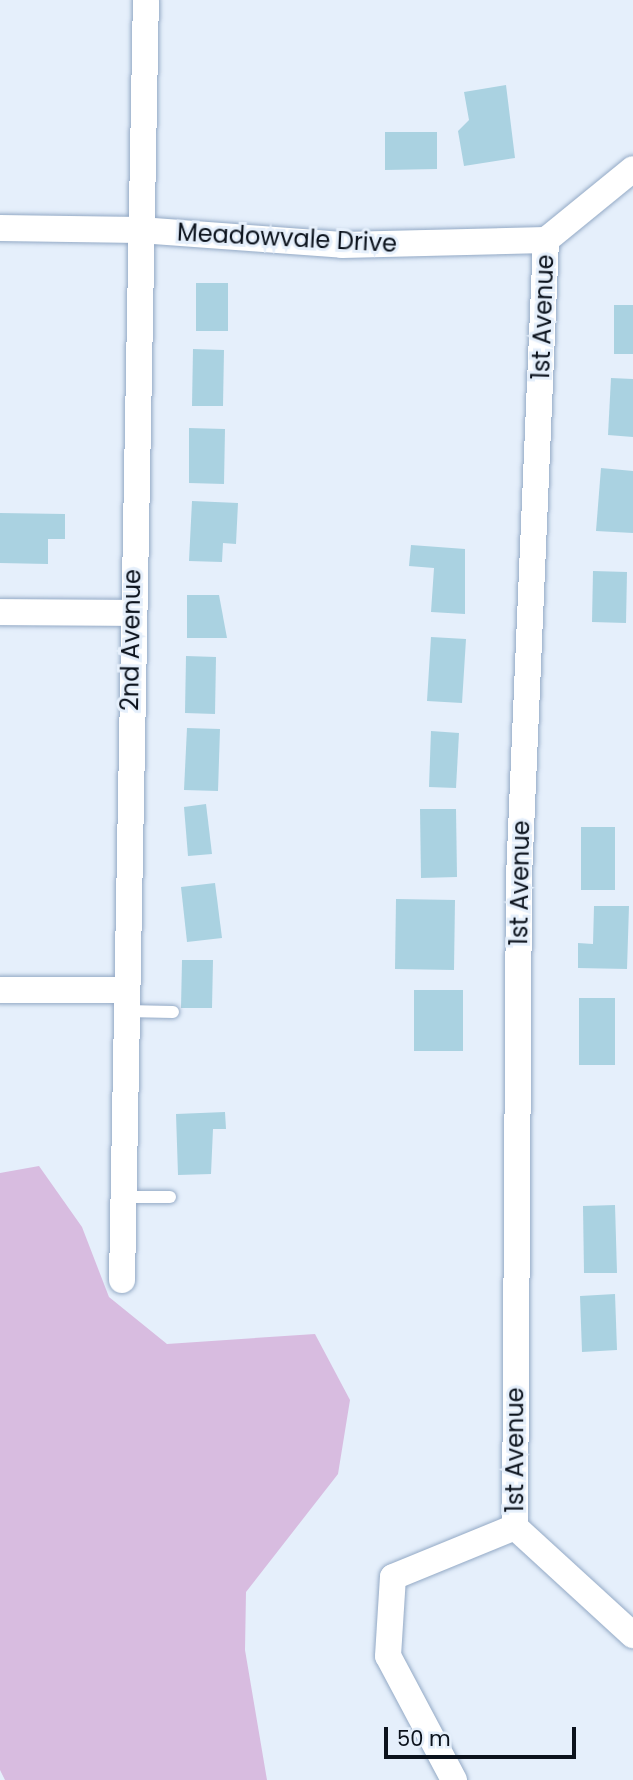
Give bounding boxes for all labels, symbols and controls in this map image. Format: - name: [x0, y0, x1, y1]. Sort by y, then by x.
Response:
- street label: Meadowvale Drive: [176, 218, 398, 258]
- street label: 1st Avenue: [526, 254, 560, 380]
- street label: 2nd Avenue: [115, 569, 147, 711]
- street label: 1st Avenue: [505, 820, 535, 946]
- street label: 1st Avenue: [501, 1387, 529, 1513]
- scale bar: [388, 1714, 580, 1758]
- text: 50 m: [397, 1724, 451, 1753]

